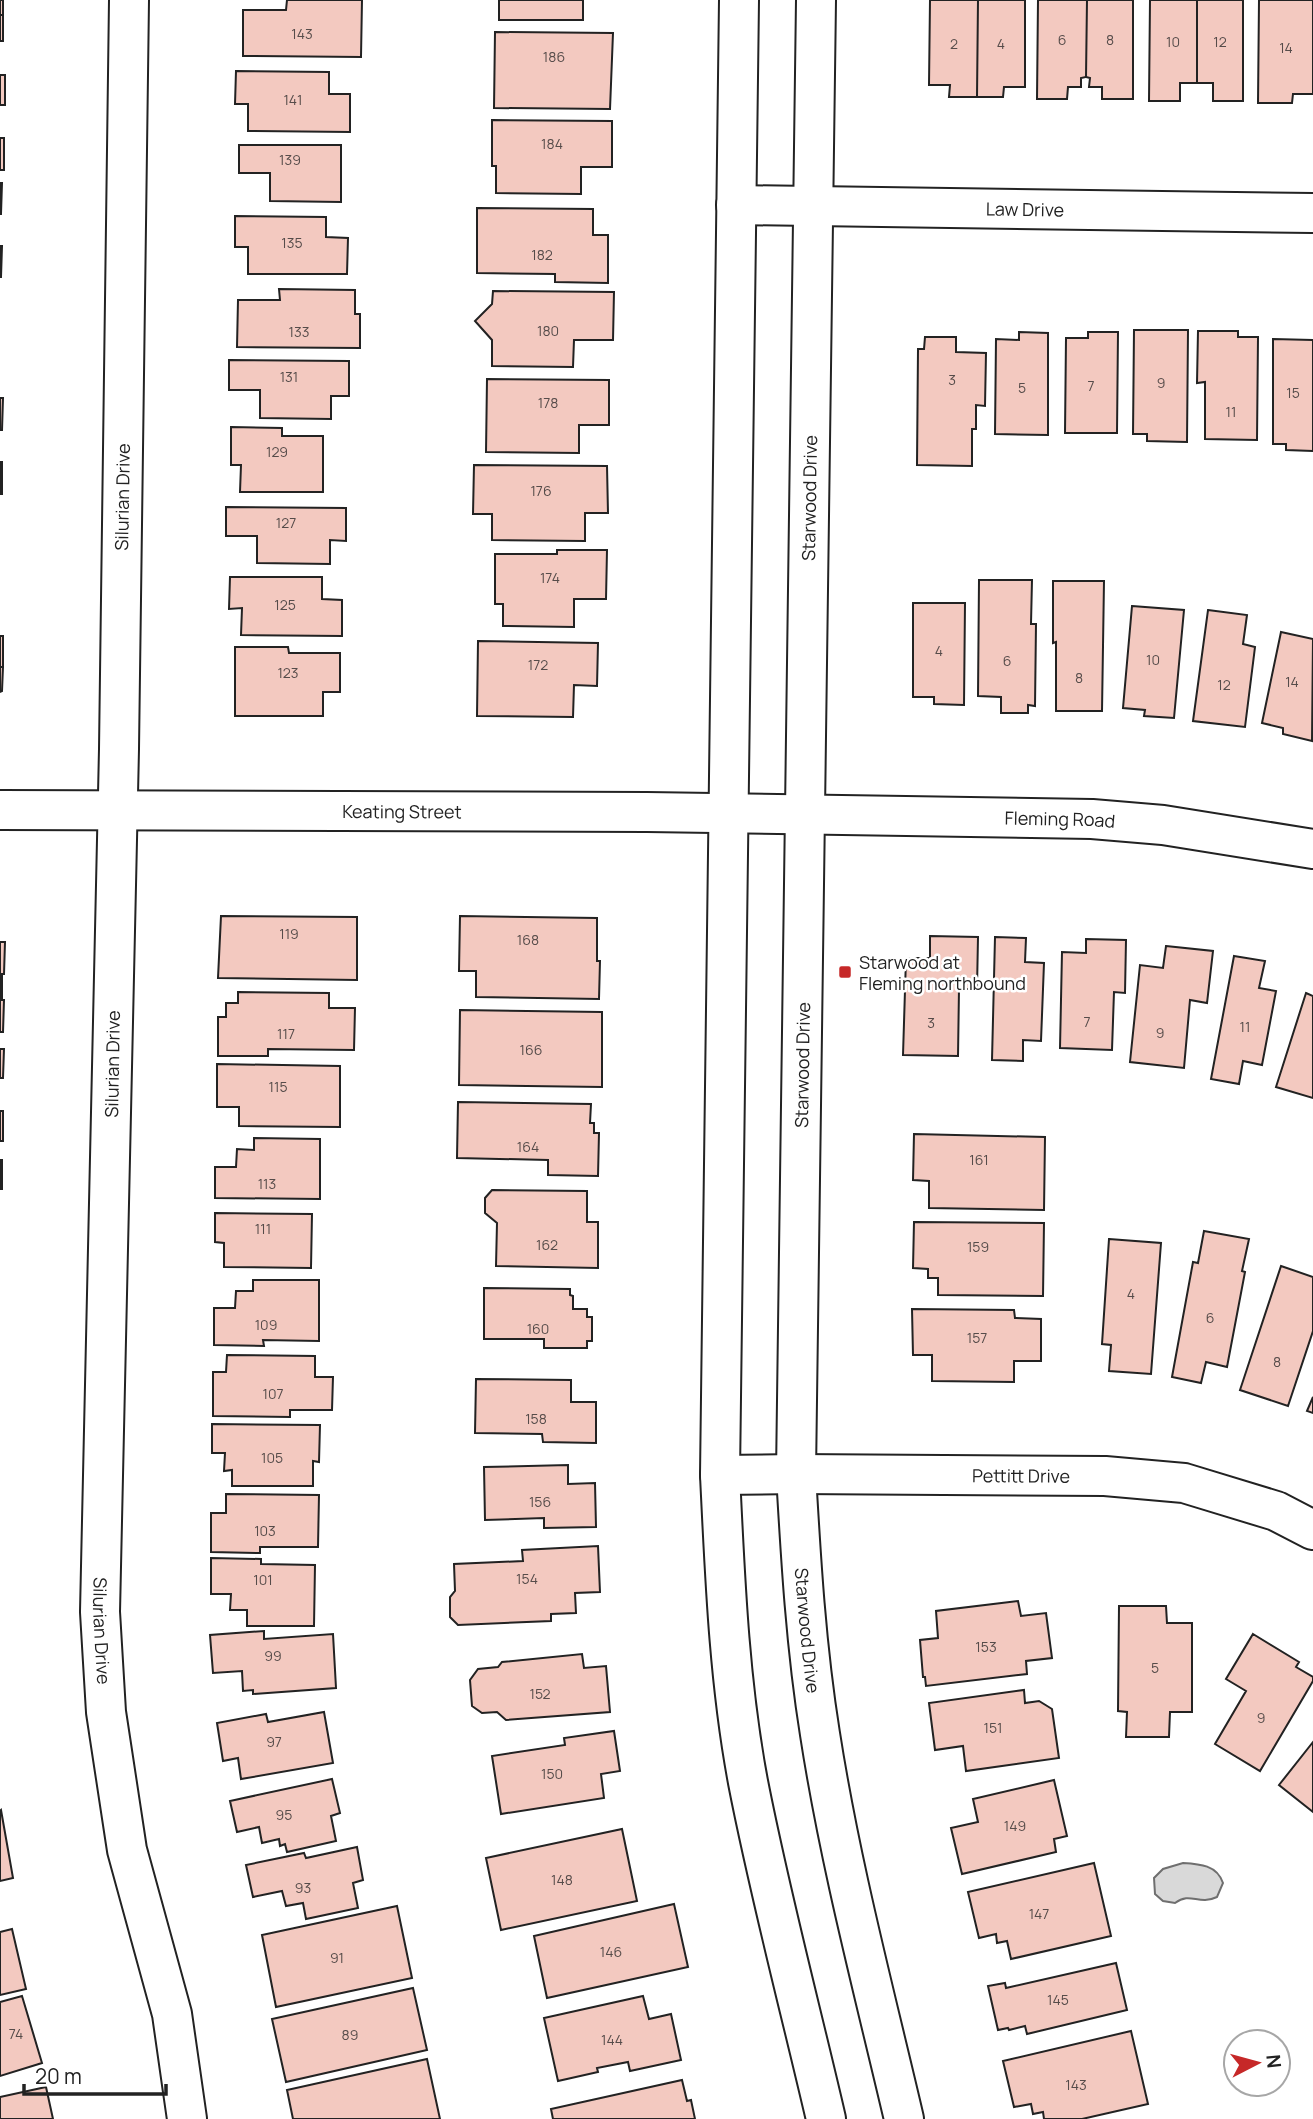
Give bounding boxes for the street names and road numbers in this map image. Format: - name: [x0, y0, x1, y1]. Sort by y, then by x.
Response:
- street label: Law Drive: [986, 196, 1064, 222]
- street label: Starwood Drive: [796, 435, 822, 561]
- street label: Silurian Drive: [109, 443, 135, 551]
- street label: Keating Street: [342, 799, 462, 823]
- street label: Fleming Road: [1004, 806, 1116, 833]
- street label: Starwood Drive: [789, 1002, 815, 1128]
- street label: Silurian Drive: [99, 1010, 125, 1118]
- street label: Pettitt Drive: [972, 1463, 1070, 1488]
- street label: Starwood Drive: [790, 1567, 826, 1695]
- street label: Silurian Drive: [88, 1577, 116, 1685]

